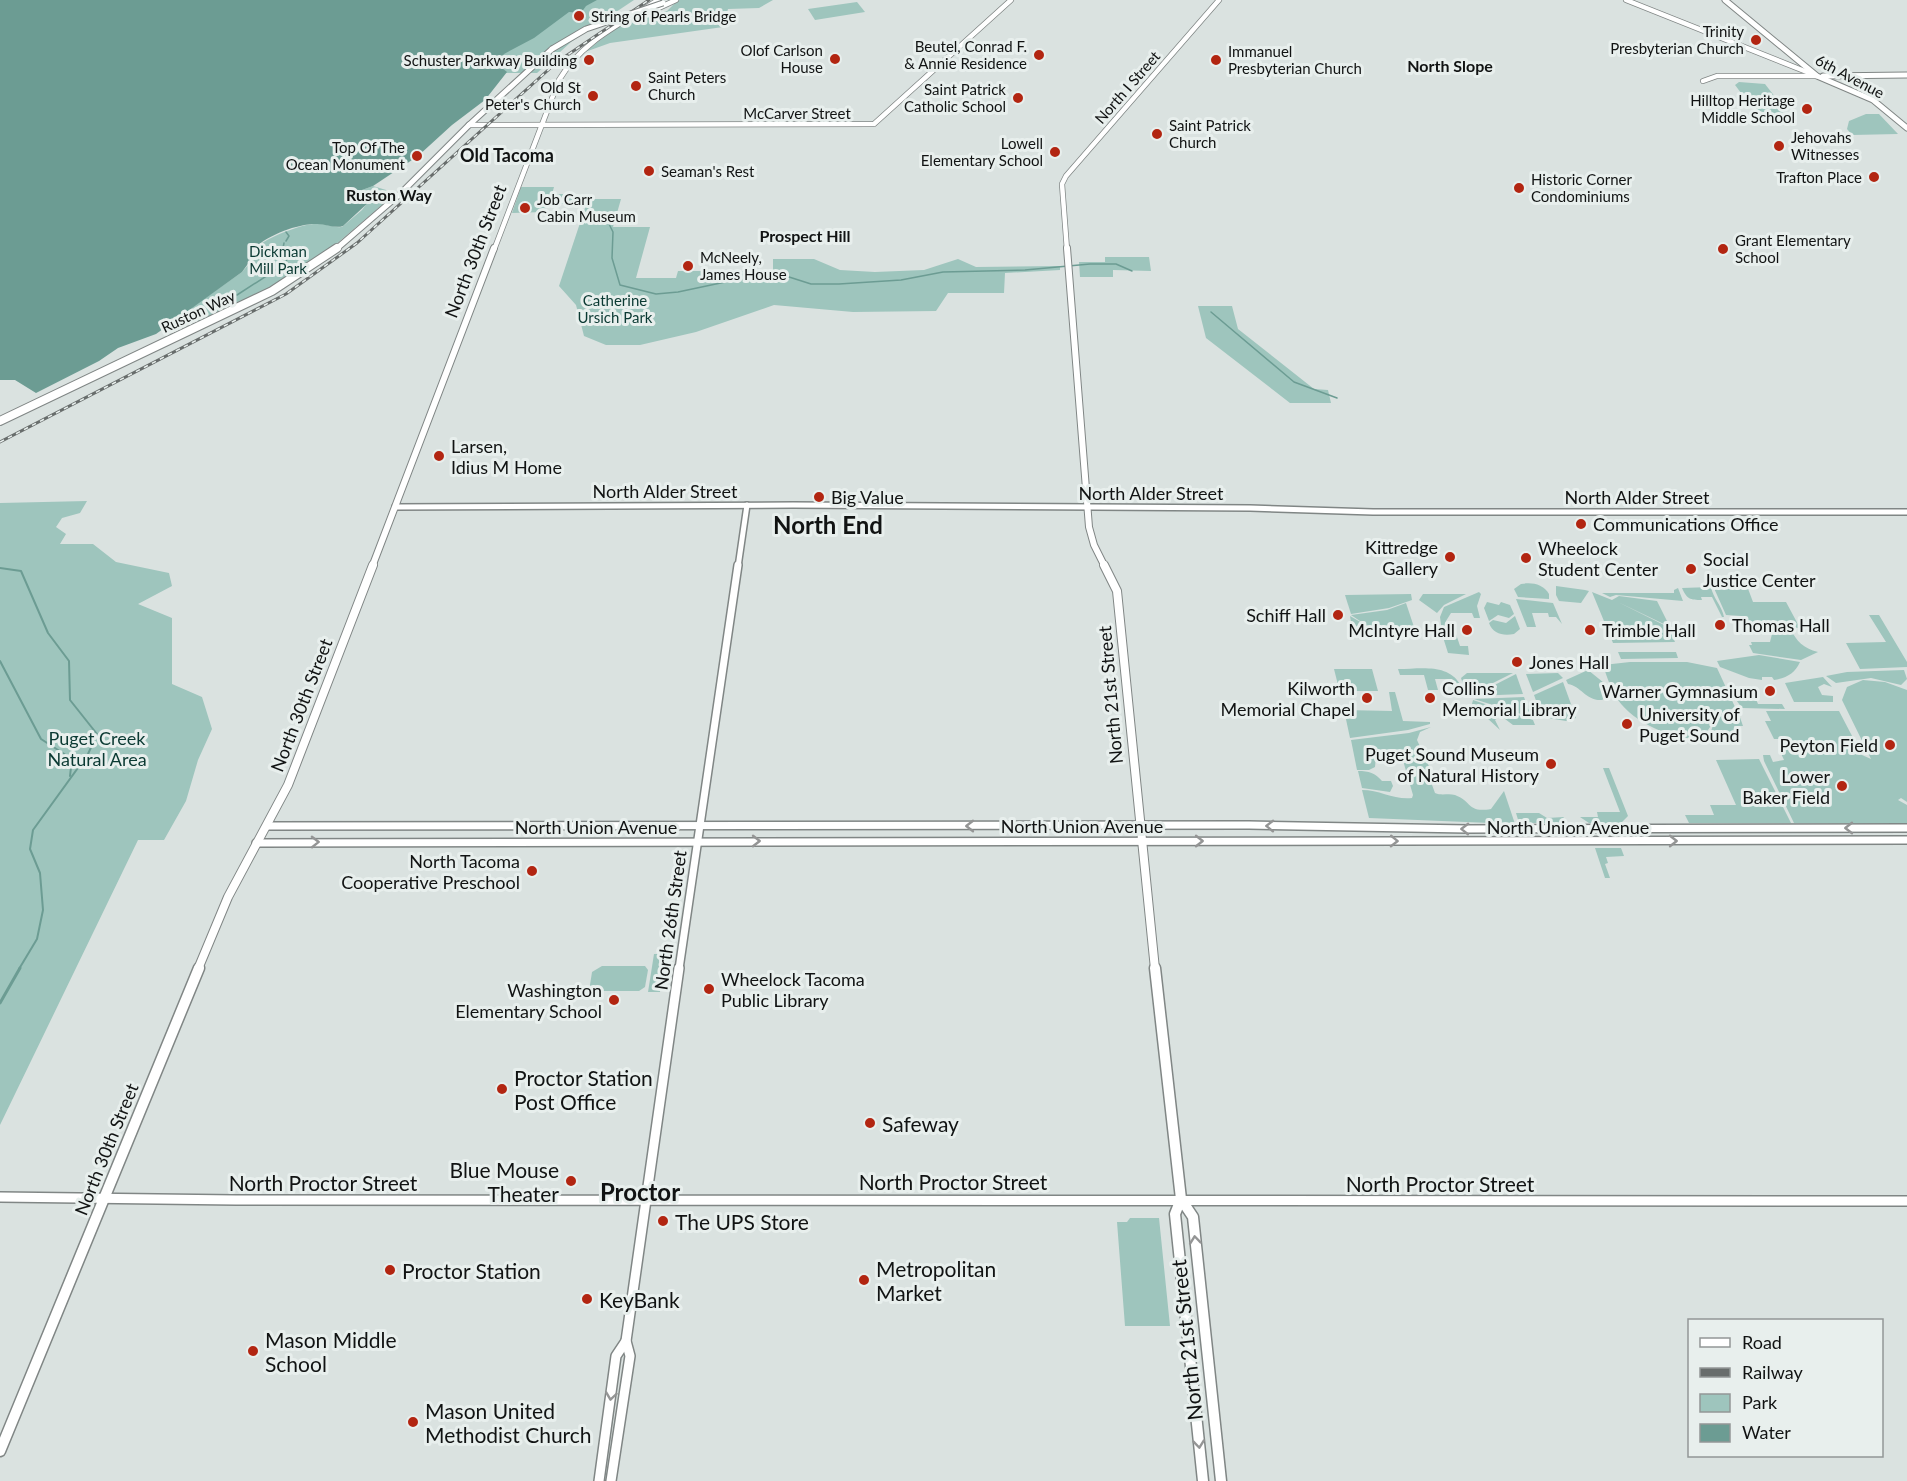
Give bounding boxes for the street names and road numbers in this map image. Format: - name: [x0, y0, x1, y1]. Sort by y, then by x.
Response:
- street label: North I Street: [1091, 47, 1164, 127]
- street label: 6th Avenue: [1812, 50, 1888, 102]
- street label: McCarver Street: [743, 104, 851, 122]
- street label: North 30th Street: [440, 181, 511, 321]
- street label: Ruston Way: [158, 286, 238, 336]
- street label: North Alder Street: [593, 480, 738, 502]
- street label: North Alder Street: [1079, 482, 1224, 504]
- street label: North Alder Street: [1565, 486, 1710, 508]
- street label: North 21st Street: [1093, 625, 1127, 765]
- street label: North 30th Street: [266, 635, 337, 775]
- street label: North Union Avenue: [1001, 815, 1163, 837]
- street label: North Union Avenue: [515, 816, 677, 838]
- street label: North Union Avenue: [1487, 816, 1649, 838]
- street label: North 26th Street: [649, 848, 691, 991]
- street label: North 30th Street: [69, 1079, 143, 1218]
- street label: North Proctor Street: [859, 1169, 1048, 1194]
- street label: North Proctor Street: [229, 1170, 418, 1195]
- street label: North Proctor Street: [1346, 1171, 1535, 1196]
- street label: North 21st Street: [1165, 1258, 1207, 1422]

